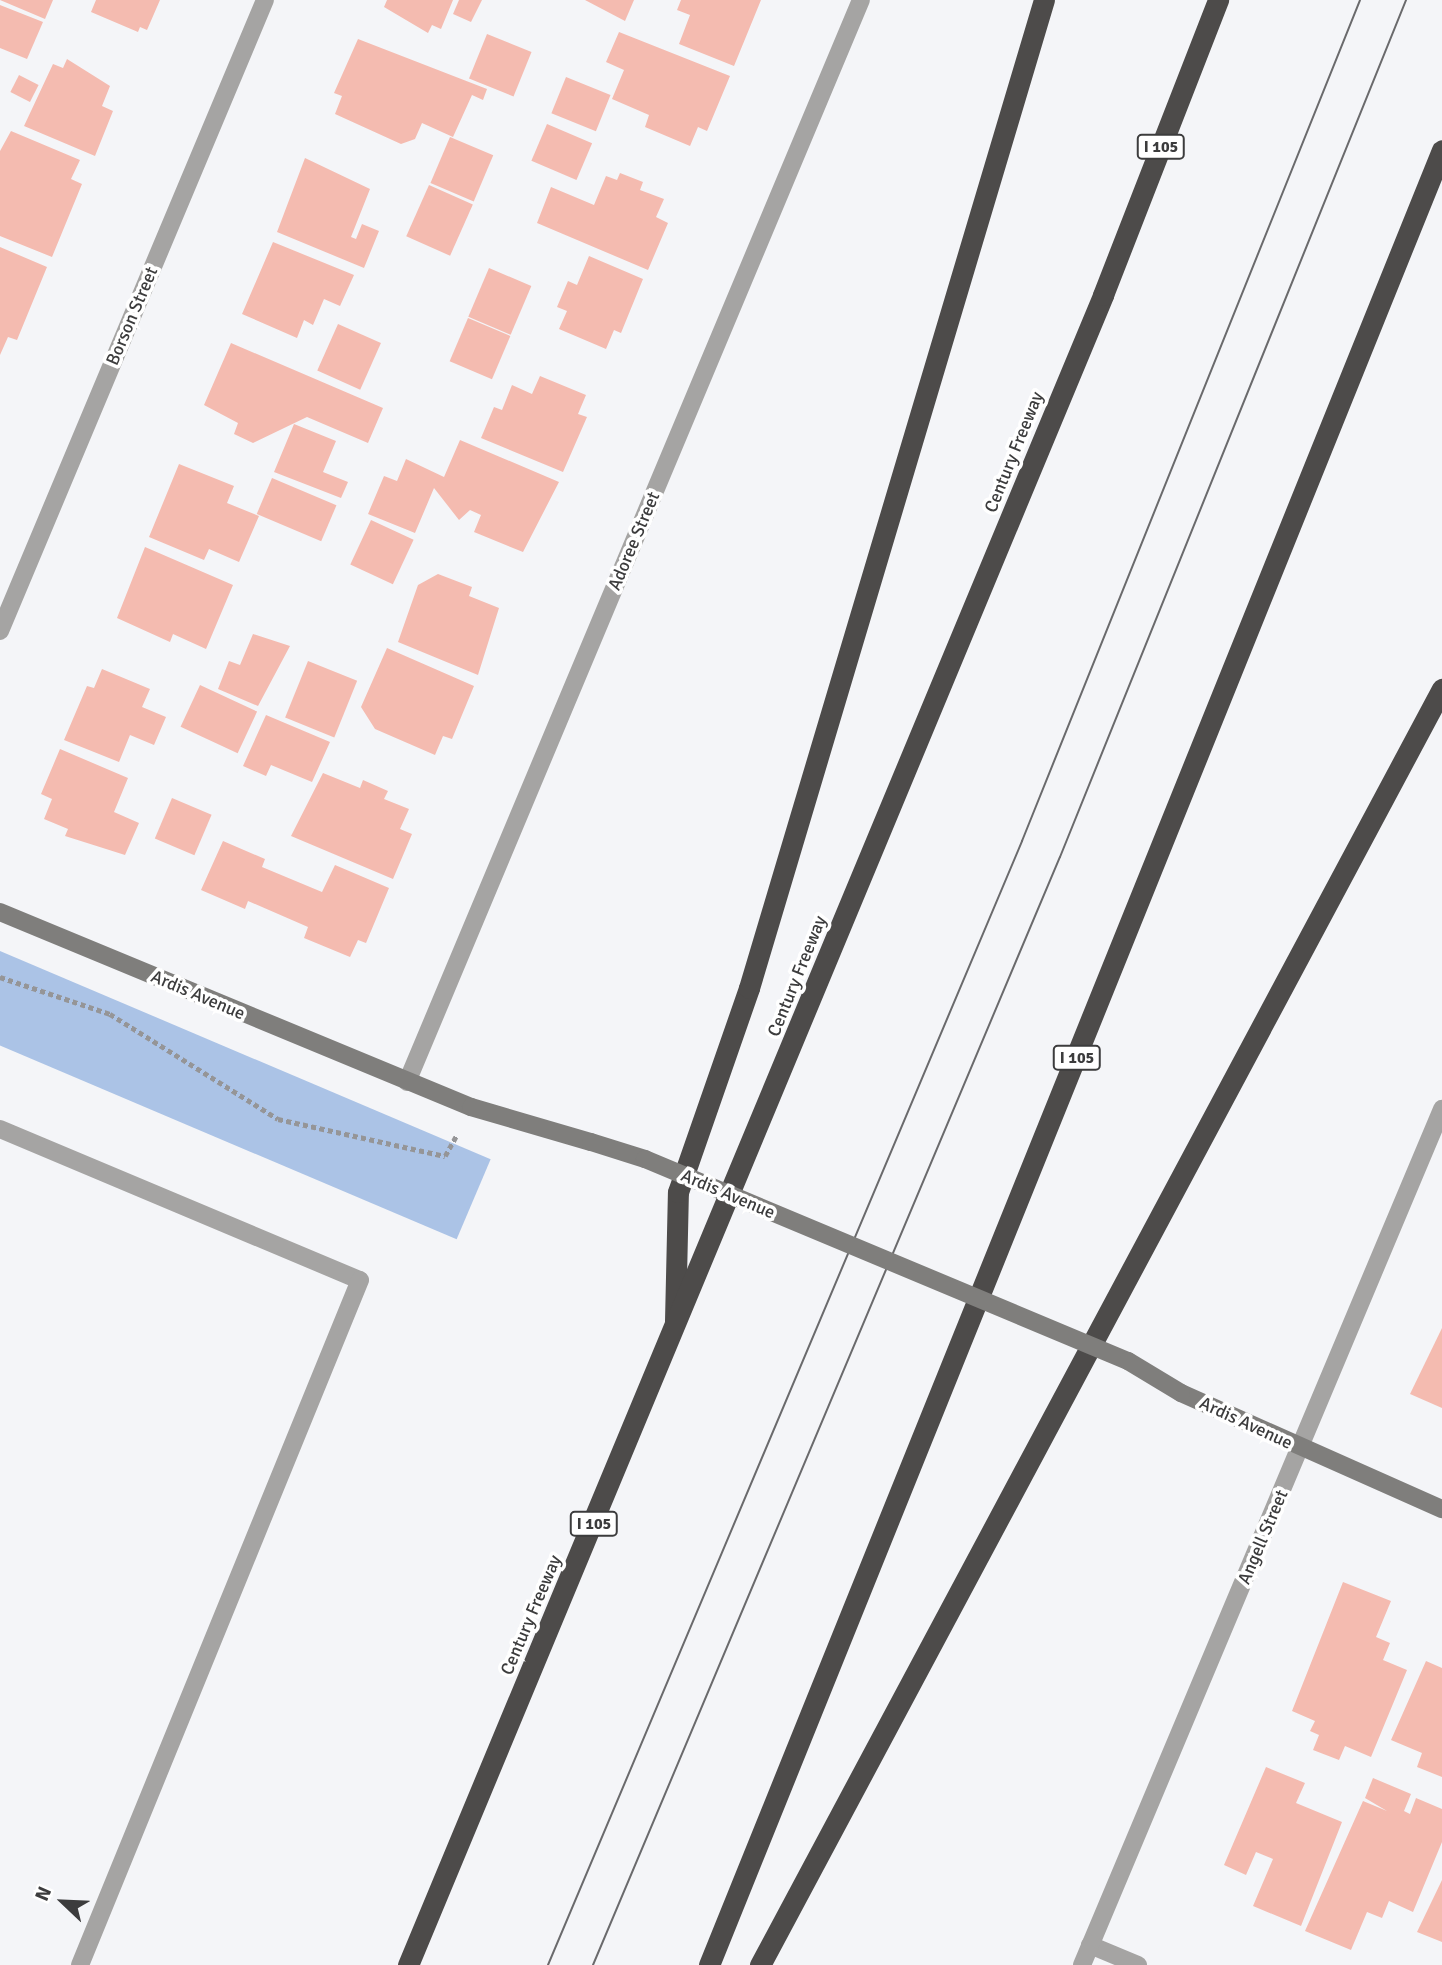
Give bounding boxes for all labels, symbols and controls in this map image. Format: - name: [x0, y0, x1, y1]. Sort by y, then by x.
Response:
- road number: I 105: [1136, 134, 1186, 160]
- street label: Borson Street: [102, 264, 162, 368]
- street label: Century Freeway: [980, 388, 1048, 516]
- street label: Adoree Street: [604, 488, 664, 594]
- street label: Century Freeway: [763, 912, 831, 1040]
- street label: Ardis Avenue: [148, 966, 248, 1024]
- road number: I 105: [1052, 1046, 1102, 1070]
- street label: Ardis Avenue: [678, 1165, 778, 1223]
- street label: Ardis Avenue: [1196, 1392, 1296, 1454]
- street label: Angell Street: [1233, 1486, 1293, 1588]
- road number: I 105: [570, 1512, 618, 1536]
- street label: Century Freeway: [496, 1552, 566, 1678]
- north arrow: [28, 1867, 98, 1937]
- text: N: [30, 1883, 57, 1905]

